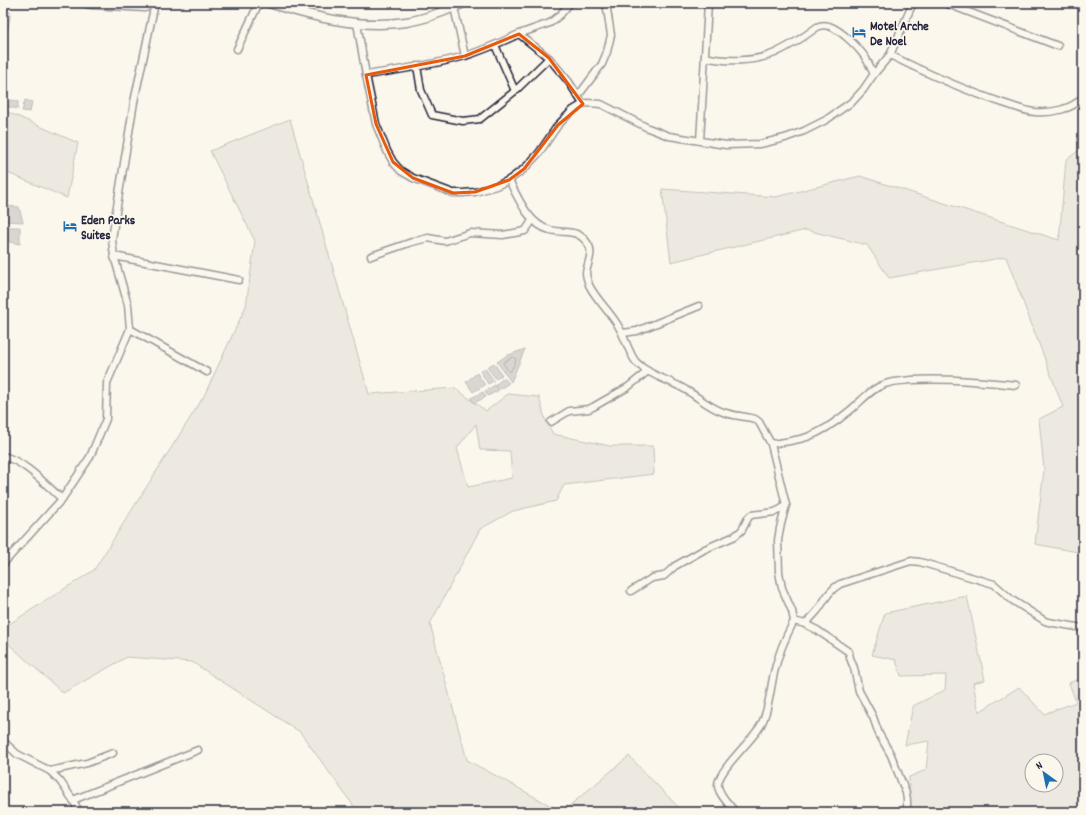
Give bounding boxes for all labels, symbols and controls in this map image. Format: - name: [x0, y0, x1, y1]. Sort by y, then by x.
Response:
- place label: Motel Arche De Noel: [870, 18, 929, 52]
- hotel icon: Motel Arche De Noel: [851, 24, 867, 40]
- place label: Eden Parks Suites: [81, 212, 136, 246]
- hotel icon: Eden Parks Suites: [62, 218, 78, 234]
- north arrow: [1024, 753, 1064, 793]
- text: N: [1033, 758, 1047, 774]

